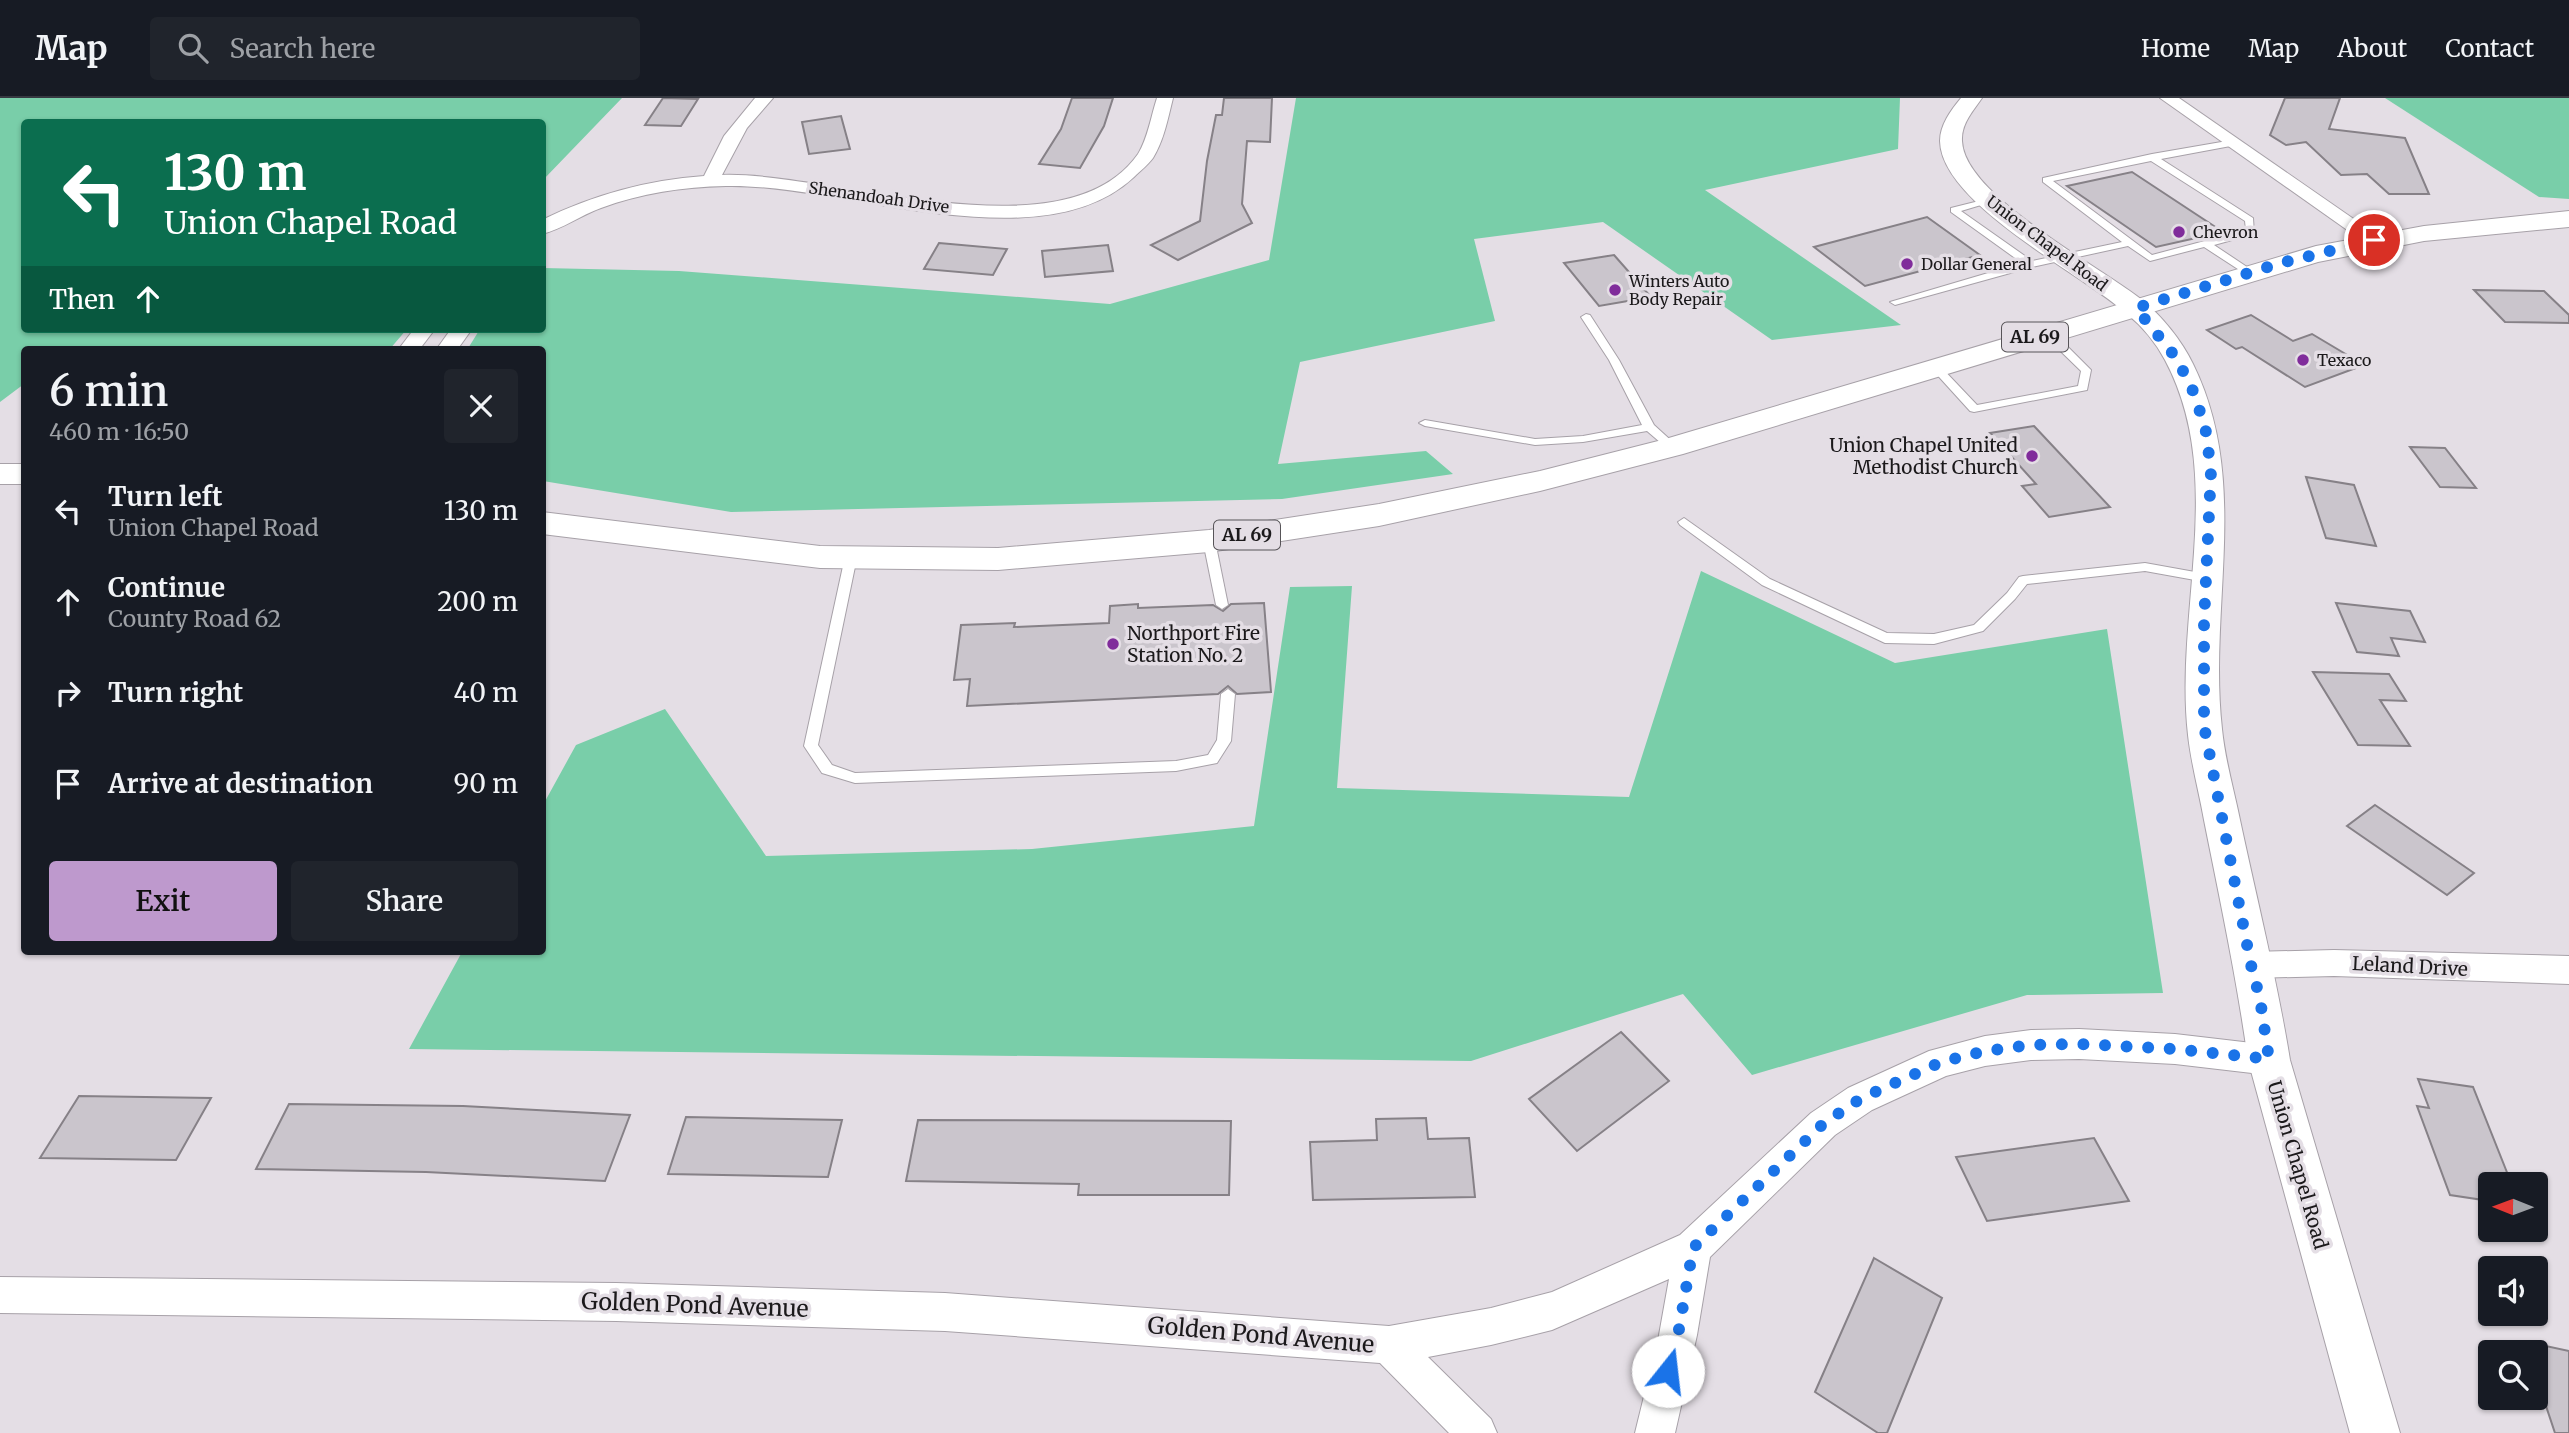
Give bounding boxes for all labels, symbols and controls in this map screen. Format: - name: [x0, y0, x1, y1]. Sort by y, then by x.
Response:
- search box: [150, 17, 640, 80]
- text: Map: [35, 28, 108, 69]
- icon: search: [174, 29, 212, 67]
- text: Search here: [230, 32, 375, 65]
- text: Home: [2141, 33, 2210, 64]
- text: Map: [2248, 33, 2299, 64]
- text: About: [2337, 33, 2407, 64]
- text: Contact: [2445, 33, 2534, 64]
- text: 130 m: [164, 142, 307, 203]
- icon: left: [49, 147, 140, 238]
- street label: Shenandoah Drive: [807, 177, 951, 217]
- street label: Union Chapel Road: [1982, 191, 2112, 295]
- text: Union Chapel Road: [164, 203, 457, 243]
- pin: [2344, 210, 2404, 270]
- icon: arrive: [2355, 221, 2393, 259]
- place label: Chevron: [2193, 222, 2259, 242]
- marker: Chevron: [2171, 224, 2187, 240]
- place label: Dollar General: [1921, 254, 2032, 274]
- marker: Dollar General: [1899, 256, 1915, 272]
- place label: Winters Auto Body Repair: [1628, 271, 1729, 309]
- icon: ahead: [129, 280, 167, 318]
- marker: Winters Auto Body Repair: [1607, 282, 1623, 298]
- text: Then: [49, 283, 115, 316]
- road number: AL 69: [2002, 323, 2068, 352]
- place label: Texaco: [2317, 350, 2371, 370]
- marker: Texaco: [2295, 352, 2311, 368]
- text: 6 min: [49, 365, 168, 417]
- button: close: [444, 369, 518, 443]
- text: 460 m · 16:50: [49, 417, 189, 446]
- place label: Union Chapel United Methodist Church: [1829, 433, 2018, 479]
- marker: Union Chapel United Methodist Church: [2024, 448, 2040, 464]
- text: Turn left: [108, 480, 222, 513]
- icon: left: [49, 492, 87, 530]
- text: 130 m: [444, 494, 518, 527]
- text: Union Chapel Road: [108, 513, 319, 542]
- road number: AL 69: [1214, 520, 1280, 550]
- text: Continue: [108, 571, 225, 604]
- icon: ahead: [49, 583, 87, 621]
- text: 200 m: [437, 585, 518, 618]
- text: County Road 62: [108, 604, 281, 633]
- place label: Northport Fire Station No. 2: [1127, 621, 1260, 667]
- marker: Northport Fire Station No. 2: [1105, 636, 1121, 652]
- icon: right: [49, 674, 87, 712]
- text: Turn right: [108, 676, 243, 709]
- text: 40 m: [454, 676, 518, 709]
- icon: arrive: [49, 765, 87, 803]
- text: Arrive at destination: [108, 767, 373, 800]
- text: 90 m: [454, 767, 518, 800]
- button: Exit: [49, 861, 277, 941]
- button: Share: [291, 861, 518, 941]
- street label: Leland Drive: [2352, 951, 2469, 981]
- street label: Union Chapel Road: [2262, 1078, 2334, 1252]
- north arrow: [2478, 1172, 2548, 1242]
- map controls: [2478, 1172, 2548, 1410]
- button: sound: [2478, 1256, 2548, 1326]
- street label: Golden Pond Avenue: [581, 1286, 809, 1323]
- street label: Golden Pond Avenue: [1147, 1310, 1376, 1359]
- position arrow: [1631, 1334, 1705, 1408]
- button: search: [2478, 1340, 2548, 1410]

